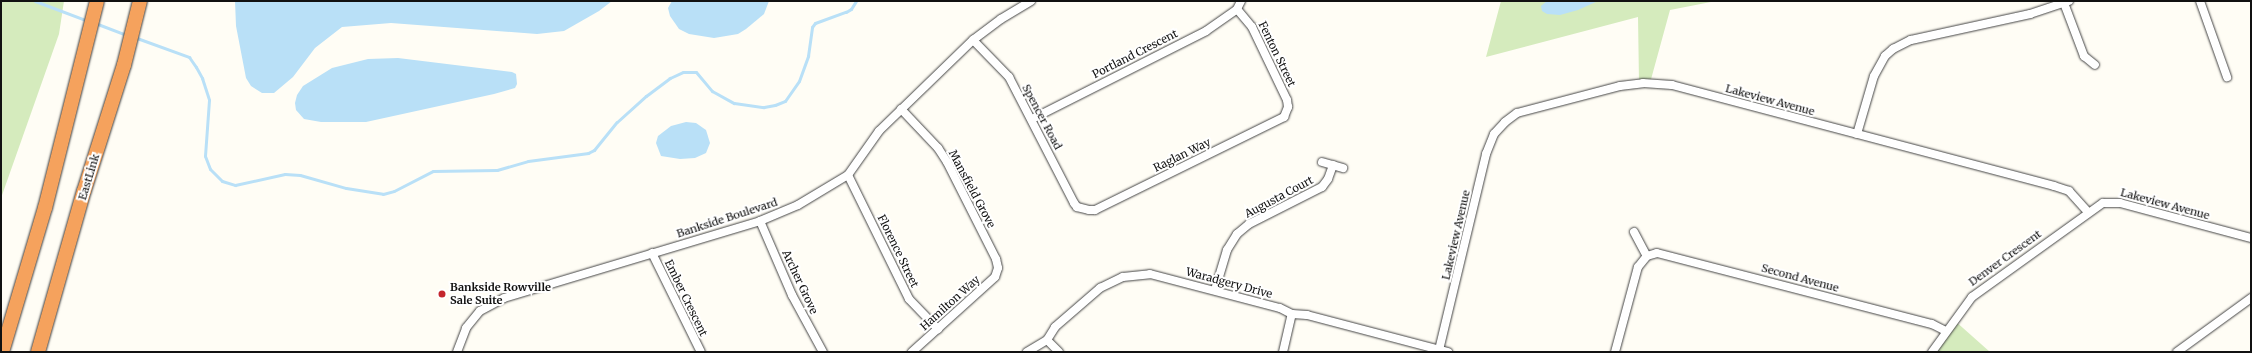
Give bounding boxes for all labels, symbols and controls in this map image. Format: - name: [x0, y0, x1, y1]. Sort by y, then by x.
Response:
- street label: Fenton Street: [1256, 19, 1298, 89]
- street label: Portland Crescent: [1090, 27, 1180, 81]
- street label: Spencer Road: [1019, 82, 1065, 152]
- street label: Lakeview Avenue: [1724, 82, 1816, 118]
- street label: Raglan Way: [1151, 135, 1213, 175]
- street label: Mansfield Grove: [946, 148, 998, 230]
- street label: EastLink: [76, 152, 102, 202]
- street label: Augusta Court: [1243, 173, 1315, 221]
- street label: Lakeview Avenue: [2119, 186, 2211, 222]
- street label: Lakeview Avenue: [1439, 189, 1473, 281]
- street label: Bankside Boulevard: [675, 195, 779, 241]
- street label: Florence Street: [875, 212, 921, 290]
- street label: Denver Crescent: [1966, 227, 2044, 289]
- street label: Archer Grove: [779, 248, 821, 316]
- street label: Ember Crescent: [662, 258, 710, 338]
- street label: Second Avenue: [1760, 261, 1840, 295]
- street label: Waradgery Drive: [1184, 265, 1274, 301]
- street label: Hamilton Way: [918, 273, 982, 333]
- place label: Bankside Rowville Sale Suite: [450, 281, 551, 307]
- marker: Bankside Rowville Sale Suite: [437, 289, 447, 299]

